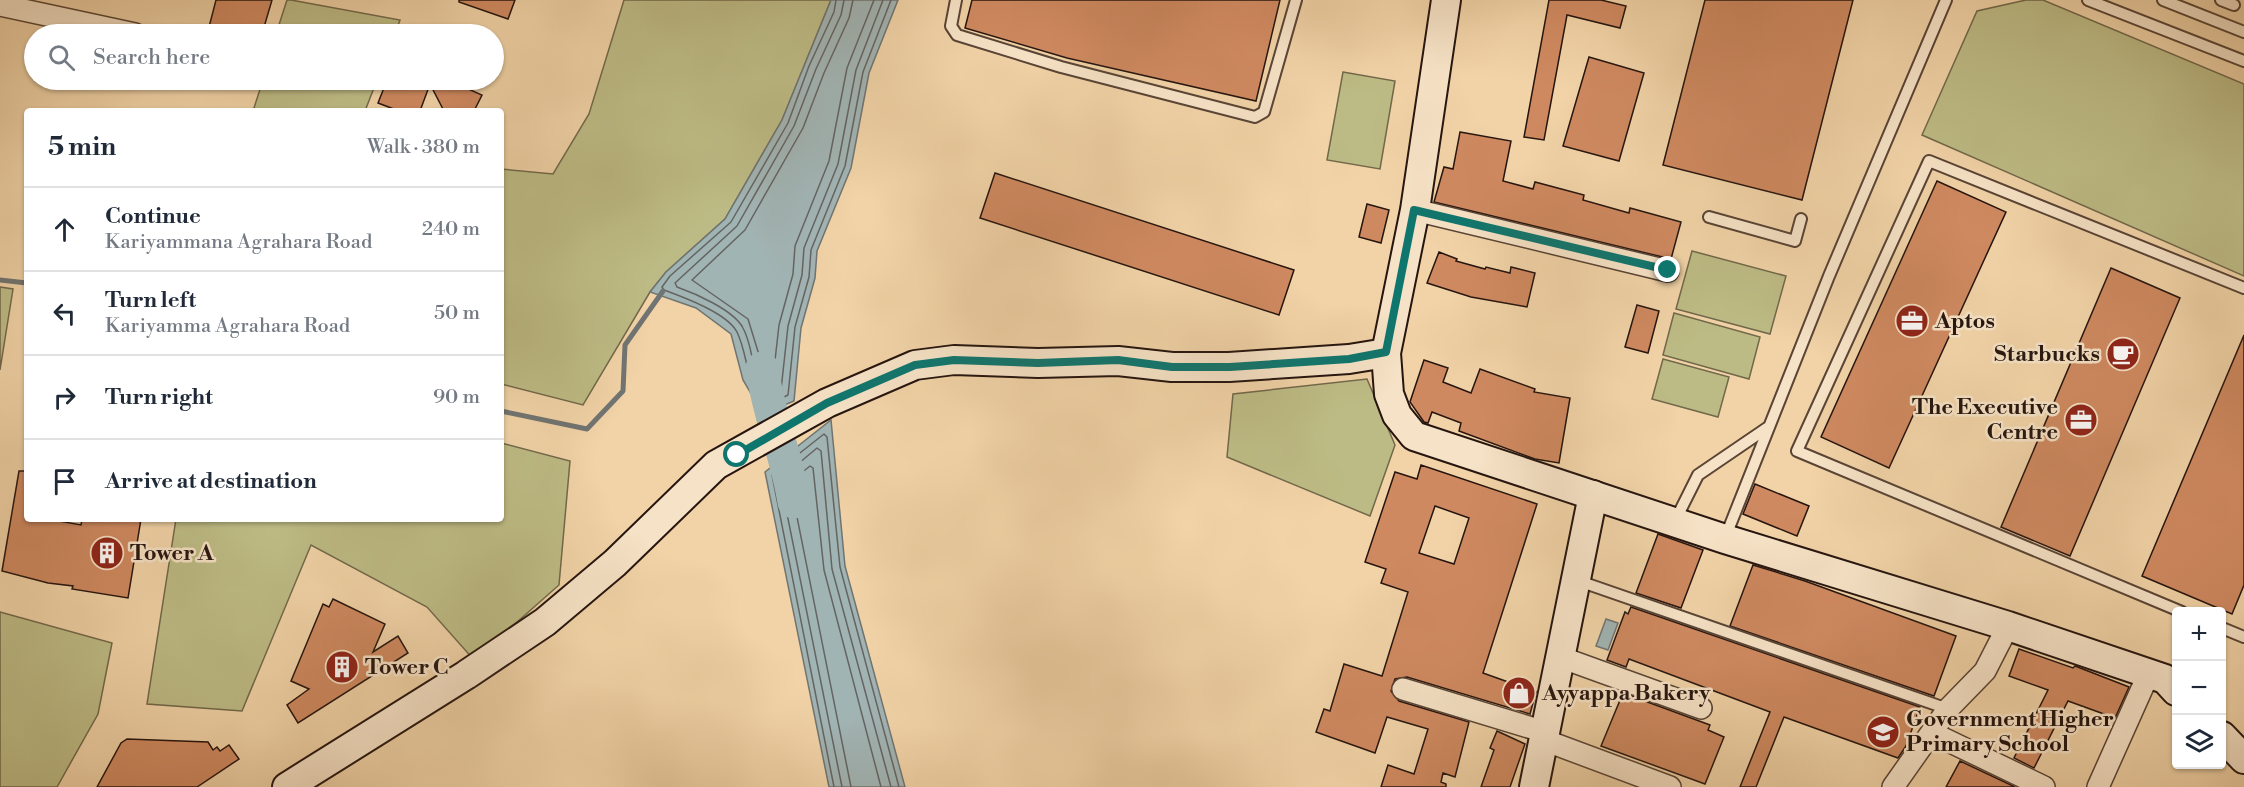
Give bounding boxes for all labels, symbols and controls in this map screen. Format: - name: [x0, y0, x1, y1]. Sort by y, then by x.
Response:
- search box: [24, 24, 504, 90]
- icon: search: [45, 41, 78, 74]
- text: Search here: [93, 44, 210, 71]
- text: 5 min: [48, 131, 116, 163]
- text: Walk · 380 m: [367, 135, 480, 160]
- text: Continue: [105, 203, 201, 230]
- icon: ahead: [48, 213, 81, 246]
- text: 240 m: [422, 217, 480, 242]
- text: Kariyammana Agrahara Road: [105, 230, 372, 255]
- route end: [1654, 256, 1680, 282]
- text: Turn left: [105, 287, 196, 314]
- icon: left: [48, 297, 81, 330]
- text: 50 m: [434, 301, 480, 326]
- office icon: Aptos: [1894, 303, 1930, 339]
- place label: Aptos: [1934, 308, 1995, 335]
- text: Kariyamma Agrahara Road: [105, 314, 350, 339]
- cafe icon: Starbucks: [2105, 336, 2141, 372]
- place label: Starbucks: [1994, 341, 2100, 368]
- icon: right: [48, 381, 81, 414]
- text: Turn right: [105, 384, 213, 411]
- text: 90 m: [433, 385, 480, 410]
- place label: The Executive Centre: [1912, 394, 2058, 446]
- office icon: The Executive Centre: [2063, 402, 2099, 438]
- route start: [723, 441, 749, 467]
- icon: arrive: [48, 465, 81, 498]
- text: Arrive at destination: [105, 468, 317, 495]
- building icon: Tower A: [89, 535, 125, 571]
- place label: Tower A: [130, 540, 215, 567]
- map controls: [2172, 607, 2226, 769]
- button: +: [2172, 607, 2226, 661]
- building icon: Tower C: [324, 649, 360, 685]
- place label: Tower C: [365, 654, 448, 681]
- button: −: [2172, 661, 2226, 715]
- shop icon: Ayyappa Bakery: [1501, 675, 1537, 711]
- place label: Ayyappa Bakery: [1541, 680, 1711, 707]
- place label: Government Higher Primary School: [1906, 706, 2114, 758]
- school or university icon: Government Higher Primary School: [1865, 714, 1901, 750]
- button: layers: [2172, 715, 2226, 769]

